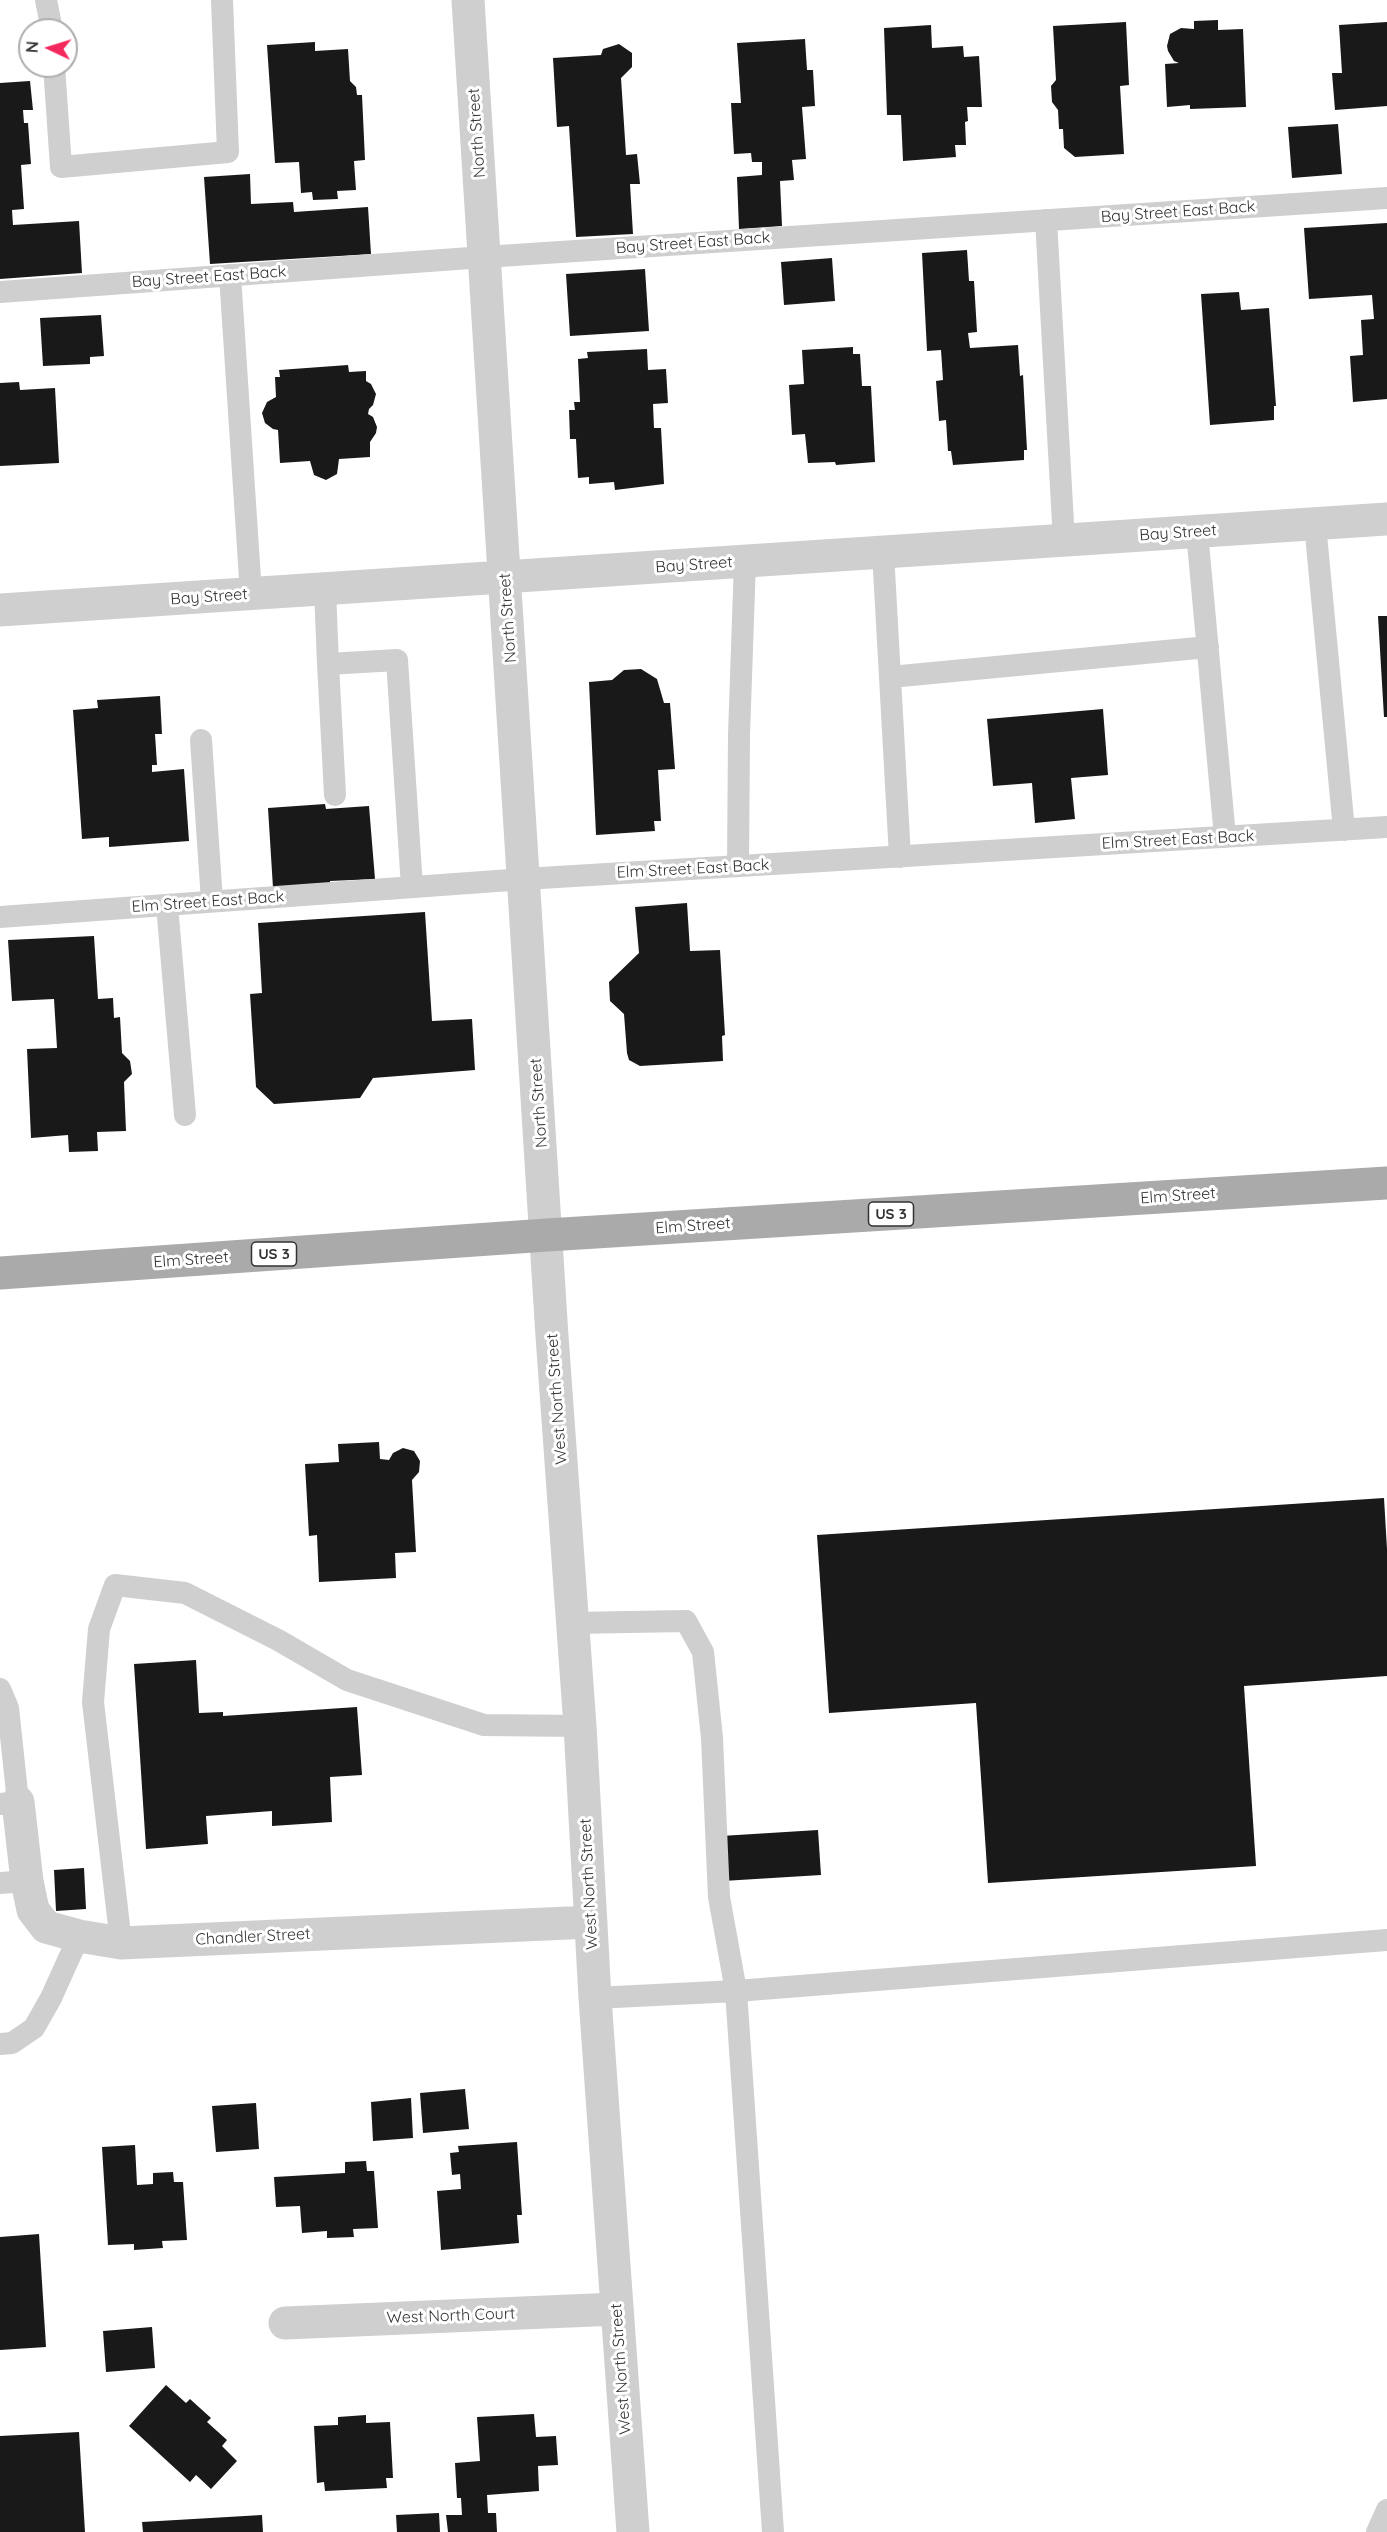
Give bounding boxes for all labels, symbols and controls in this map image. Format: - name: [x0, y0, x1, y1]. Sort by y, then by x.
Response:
- north arrow: [18, 18, 78, 78]
- text: N: [22, 40, 42, 53]
- street label: North Street: [464, 87, 490, 179]
- street label: Bay Street East Back: [1100, 197, 1256, 227]
- street label: Bay Street East Back: [615, 228, 771, 258]
- street label: Bay Street East Back: [131, 262, 287, 292]
- street label: Bay Street: [1139, 521, 1217, 545]
- street label: Bay Street: [655, 553, 733, 577]
- street label: North Street: [495, 572, 521, 664]
- street label: Bay Street: [170, 585, 248, 609]
- street label: Elm Street East Back: [1101, 826, 1255, 854]
- street label: Elm Street East Back: [616, 855, 770, 883]
- street label: Elm Street East Back: [131, 887, 285, 917]
- street label: North Street: [526, 1057, 552, 1149]
- street label: Elm Street: [1140, 1184, 1216, 1208]
- road number: US 3: [868, 1202, 914, 1226]
- street label: Elm Street: [655, 1214, 731, 1238]
- road number: US 3: [252, 1242, 296, 1266]
- street label: Elm Street: [153, 1248, 229, 1272]
- street label: West North Street: [543, 1333, 571, 1465]
- street label: West North Street: [576, 1818, 602, 1950]
- street label: Chandler Street: [195, 1924, 311, 1950]
- street label: West North Street: [607, 2303, 635, 2435]
- street label: West North Court: [386, 2304, 516, 2328]

